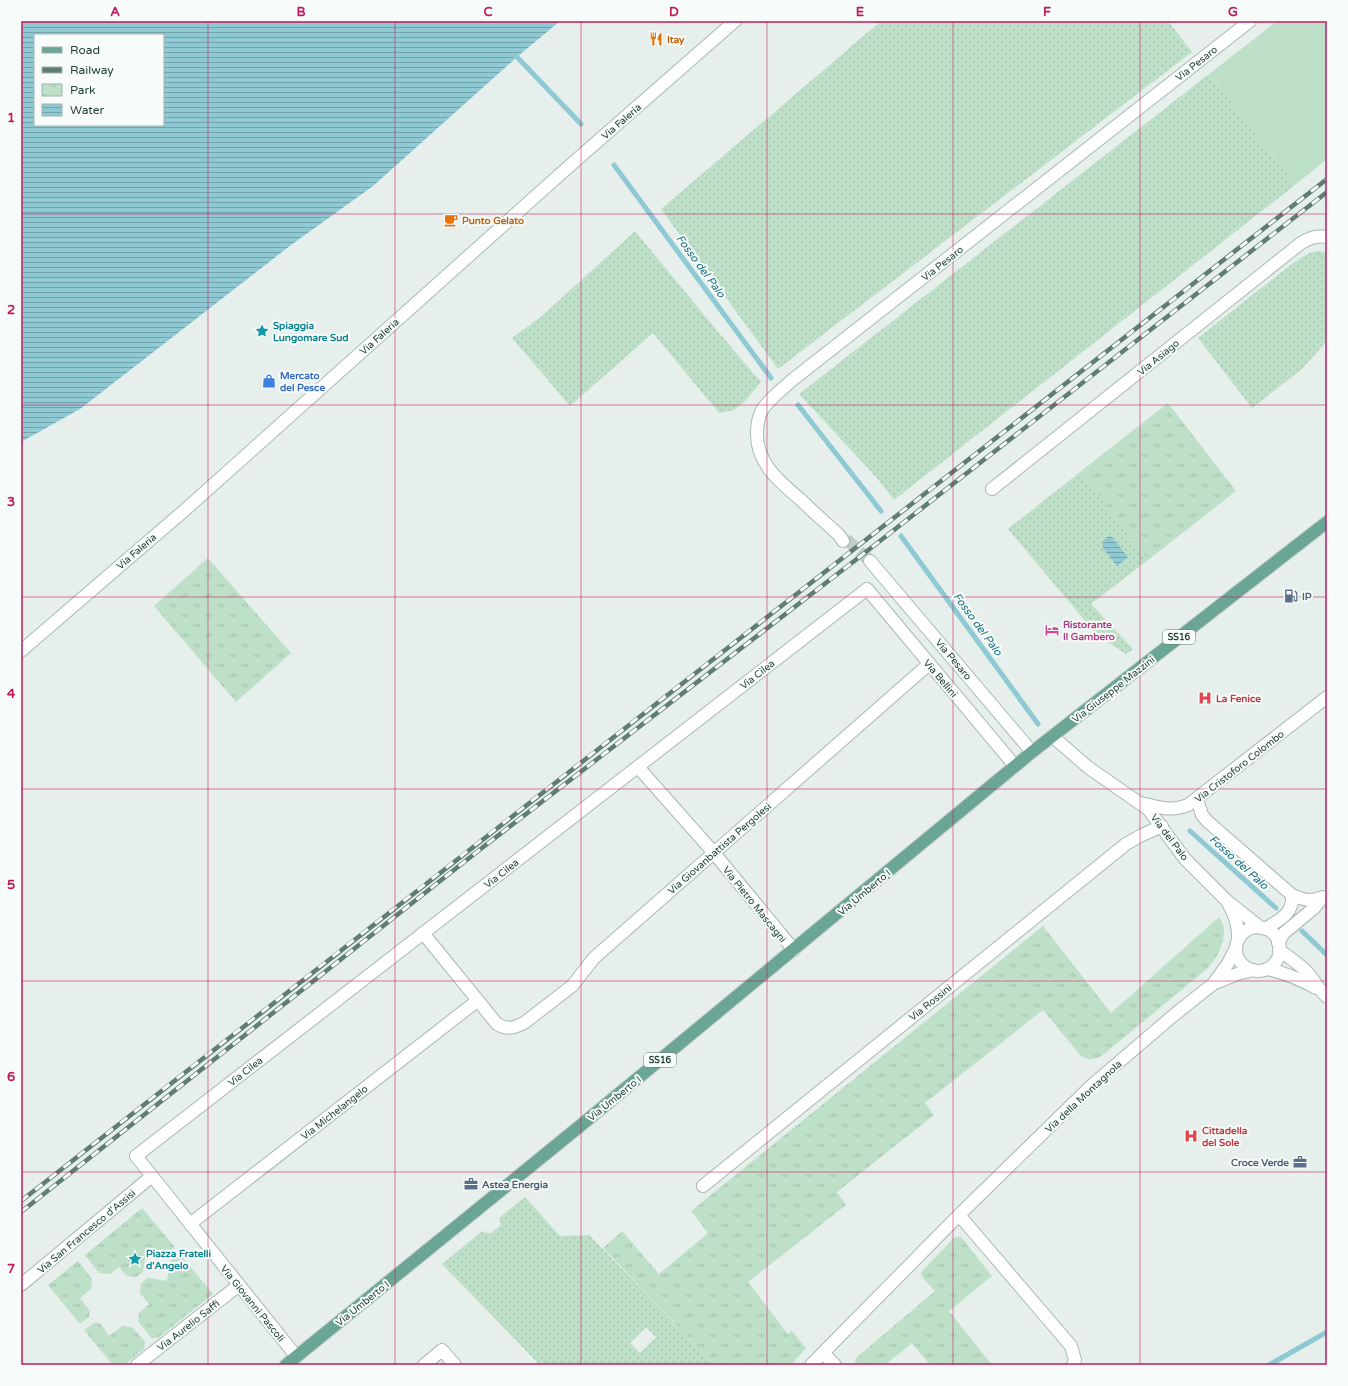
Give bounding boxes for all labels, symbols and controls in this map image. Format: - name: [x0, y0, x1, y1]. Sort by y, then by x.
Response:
- text: A: [110, 4, 120, 20]
- text: B: [296, 4, 306, 20]
- text: C: [483, 4, 493, 20]
- text: D: [669, 4, 679, 20]
- text: E: [856, 4, 864, 20]
- text: F: [1043, 4, 1051, 20]
- text: G: [1228, 4, 1238, 20]
- restaurant icon: Itay: [648, 31, 664, 47]
- legend: [34, 34, 164, 126]
- place label: Itay: [667, 34, 685, 46]
- text: Road: [70, 43, 100, 57]
- street label: Via Pesaro: [1173, 44, 1220, 84]
- text: Railway: [70, 63, 114, 77]
- text: Park: [70, 83, 96, 97]
- street label: Via Faleria: [599, 101, 644, 142]
- text: Water: [70, 103, 105, 117]
- text: 1: [7, 110, 15, 126]
- cafe icon: Punto Gelato: [443, 212, 459, 228]
- place label: Punto Gelato: [462, 215, 524, 227]
- water label: Fosso del Palo: [673, 232, 729, 301]
- street label: Via Pesaro: [919, 244, 966, 284]
- text: 2: [7, 302, 15, 318]
- street label: Via Faleria: [358, 316, 402, 357]
- place label: Spiaggia Lungomare Sud: [273, 320, 349, 344]
- place icon: Spiaggia Lungomare Sud: [254, 323, 270, 339]
- street label: Via Asiago: [1135, 337, 1182, 378]
- place label: Mercato del Pesce: [280, 370, 325, 394]
- shop icon: Mercato del Pesce: [261, 373, 277, 389]
- text: 3: [7, 494, 15, 510]
- street label: Via Faleria: [114, 531, 159, 572]
- fuel station icon: IP: [1283, 588, 1299, 604]
- water label: Fosso del Palo: [950, 590, 1006, 659]
- place label: IP: [1302, 591, 1312, 603]
- place label: Ristorante Il Gambero: [1063, 619, 1115, 643]
- hotel icon: Ristorante Il Gambero: [1044, 622, 1060, 638]
- road number: SS16: [1163, 630, 1195, 644]
- street label: Via Pesaro: [933, 637, 974, 683]
- street label: Via Giuseppe Mazzini: [1070, 654, 1157, 726]
- street label: Via Bellini: [921, 657, 960, 700]
- street label: Via Cilea: [738, 658, 777, 692]
- text: 4: [7, 686, 16, 702]
- hospital icon: La Fenice: [1197, 690, 1213, 706]
- place label: La Fenice: [1216, 693, 1261, 705]
- street label: Via Cristoforo Colombo: [1192, 728, 1287, 805]
- street label: Via Giovanbattista Pergolesi: [666, 801, 774, 897]
- street label: Via del Palo: [1148, 812, 1191, 863]
- water label: Fosso del Palo: [1207, 833, 1272, 893]
- street label: Via Cilea: [482, 857, 521, 891]
- street label: Via Pietro Mascagni: [720, 864, 789, 945]
- street label: Via Umberto I: [836, 867, 893, 918]
- text: 5: [7, 877, 15, 893]
- street label: Via Rossini: [907, 982, 954, 1024]
- road number: SS16: [644, 1053, 676, 1067]
- street label: Via Cilea: [226, 1055, 265, 1089]
- street label: Via della Montagnola: [1043, 1058, 1124, 1135]
- text: 6: [7, 1069, 15, 1085]
- street label: Via Umberto I: [586, 1074, 644, 1124]
- street label: Via Michelangelo: [299, 1083, 370, 1143]
- place label: Cittadella del Sole: [1202, 1125, 1248, 1149]
- hospital icon: Cittadella del Sole: [1183, 1128, 1199, 1144]
- office icon: Croce Verde: [1292, 1154, 1308, 1170]
- place label: Croce Verde: [1231, 1157, 1289, 1169]
- office icon: Astea Energia: [463, 1176, 479, 1192]
- place label: Astea Energia: [482, 1179, 548, 1191]
- street label: Via San Francesco d'Assisi: [35, 1187, 138, 1276]
- place label: Piazza Fratelli d'Angelo: [146, 1248, 211, 1272]
- place icon: Piazza Fratelli d'Angelo: [127, 1251, 143, 1267]
- text: 7: [7, 1261, 15, 1277]
- street label: Via Giovanni Pascoli: [218, 1263, 287, 1344]
- street label: Via Umberto I: [334, 1279, 392, 1329]
- street label: Via Aurelio Saffi: [155, 1298, 222, 1354]

